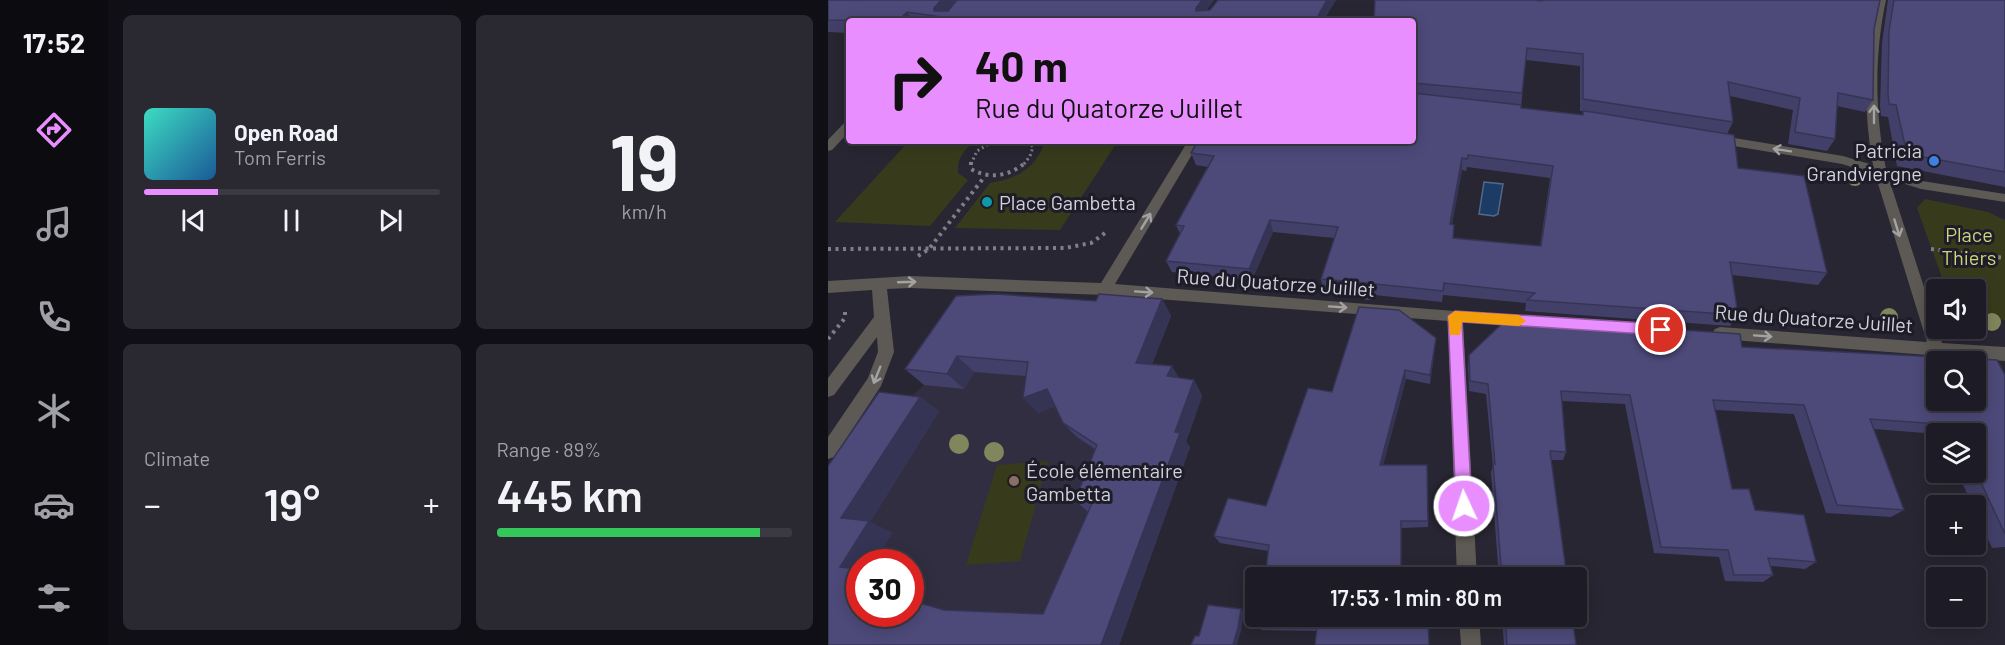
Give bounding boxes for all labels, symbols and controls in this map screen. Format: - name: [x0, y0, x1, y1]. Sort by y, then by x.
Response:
- text: 17:52: [23, 26, 85, 58]
- text: 40 m: [975, 40, 1068, 90]
- icon: right: [876, 42, 954, 120]
- text: Rue du Quatorze Juillet: [975, 91, 1243, 123]
- one-way arrow: [1868, 105, 1880, 125]
- icon: directions: [33, 109, 75, 151]
- text: 19: [610, 113, 679, 207]
- text: Open Road: [234, 119, 338, 145]
- place label: Patricia Grandviergne: [1806, 138, 1922, 185]
- one-way arrow: [1773, 144, 1792, 155]
- text: Tom Ferris: [234, 145, 326, 169]
- marker: Patricia Grandviergne: [1927, 154, 1941, 168]
- place label: Place Gambetta: [999, 190, 1136, 214]
- marker: Place Gambetta: [980, 195, 994, 209]
- text: km/h: [622, 199, 667, 223]
- icon: music: [33, 203, 75, 245]
- icon: previous: [177, 204, 210, 237]
- icon: pause: [275, 204, 308, 237]
- icon: next: [374, 204, 407, 237]
- one-way arrow: [1140, 213, 1152, 230]
- one-way arrow: [1892, 218, 1903, 237]
- park label: Place Thiers: [1942, 222, 1996, 269]
- street label: Rue du Quatorze Juillet: [1176, 263, 1376, 301]
- one-way arrow: [897, 277, 917, 288]
- map controls: [1926, 279, 1986, 627]
- button: sound: [1926, 279, 1986, 339]
- one-way arrow: [1134, 287, 1154, 298]
- icon: phone: [33, 296, 75, 338]
- street label: Rue du Quatorze Juillet: [1714, 299, 1914, 337]
- one-way arrow: [1328, 302, 1348, 313]
- pin: [1635, 304, 1686, 355]
- icon: arrive: [1644, 313, 1677, 346]
- one-way arrow: [1753, 331, 1773, 342]
- button: search: [1926, 351, 1986, 411]
- one-way arrow: [871, 365, 882, 383]
- icon: climate: [33, 390, 75, 432]
- button: layers: [1926, 423, 1986, 483]
- text: Range · 89%: [497, 437, 601, 461]
- text: Climate: [144, 446, 210, 470]
- place label: École élémentaire Gambetta: [1026, 458, 1183, 505]
- text: 445 km: [497, 467, 643, 521]
- marker: École élémentaire Gambetta: [1007, 474, 1021, 488]
- position arrow: [1432, 474, 1496, 538]
- text: 19°: [263, 476, 320, 530]
- icon: car: [33, 484, 75, 526]
- text: −: [144, 484, 161, 524]
- text: +: [423, 484, 440, 524]
- button: +: [1926, 495, 1986, 555]
- speed limit sign: 30: [846, 549, 924, 627]
- button: −: [1926, 567, 1986, 627]
- icon: filters: [33, 577, 75, 619]
- text: 17:53 · 1 min · 80 m: [1330, 584, 1502, 610]

